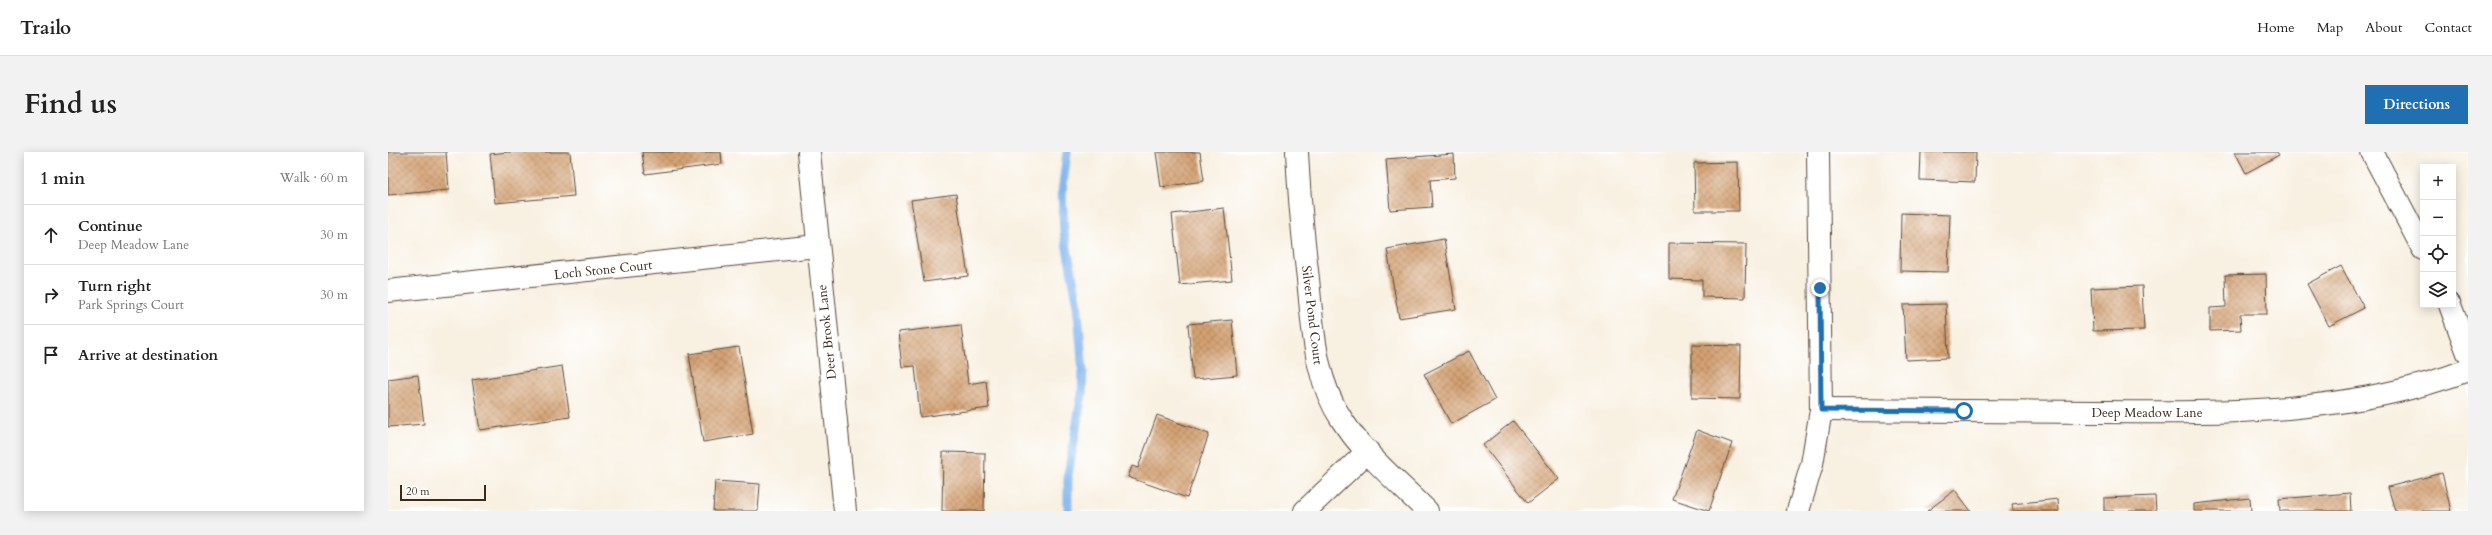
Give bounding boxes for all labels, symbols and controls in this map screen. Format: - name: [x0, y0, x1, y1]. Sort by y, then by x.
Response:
- text: Trailo: [20, 15, 71, 41]
- text: Home: [2257, 18, 2295, 37]
- text: Map: [2317, 18, 2343, 37]
- text: About: [2365, 18, 2402, 37]
- text: Contact: [2424, 18, 2472, 37]
- text: Find us: [24, 85, 117, 123]
- button: Directions: [2365, 85, 2468, 124]
- map controls: [2420, 164, 2456, 308]
- button: +: [2420, 164, 2456, 200]
- text: 1 min: [40, 167, 85, 190]
- text: Walk · 60 m: [280, 169, 348, 187]
- button: −: [2420, 200, 2456, 236]
- text: Continue: [78, 216, 143, 236]
- icon: ahead: [40, 224, 62, 246]
- text: 30 m: [320, 226, 348, 244]
- text: Deep Meadow Lane: [78, 236, 189, 254]
- button: locate: [2420, 236, 2456, 272]
- street label: Loch Stone Court: [553, 256, 653, 284]
- street label: Silver Pond Court: [1297, 265, 1327, 366]
- button: layers: [2420, 272, 2456, 308]
- text: Turn right: [78, 276, 151, 296]
- route end: [1811, 279, 1829, 297]
- street label: Deer Brook Lane: [813, 283, 841, 380]
- icon: right: [40, 284, 62, 306]
- text: 30 m: [320, 286, 348, 304]
- text: Park Springs Court: [78, 296, 184, 314]
- icon: arrive: [40, 344, 62, 366]
- text: Arrive at destination: [78, 345, 218, 365]
- route start: [1955, 402, 1973, 420]
- street label: Deep Meadow Lane: [2091, 404, 2203, 422]
- scale bar: [400, 483, 486, 502]
- text: 20 m: [406, 484, 430, 499]

